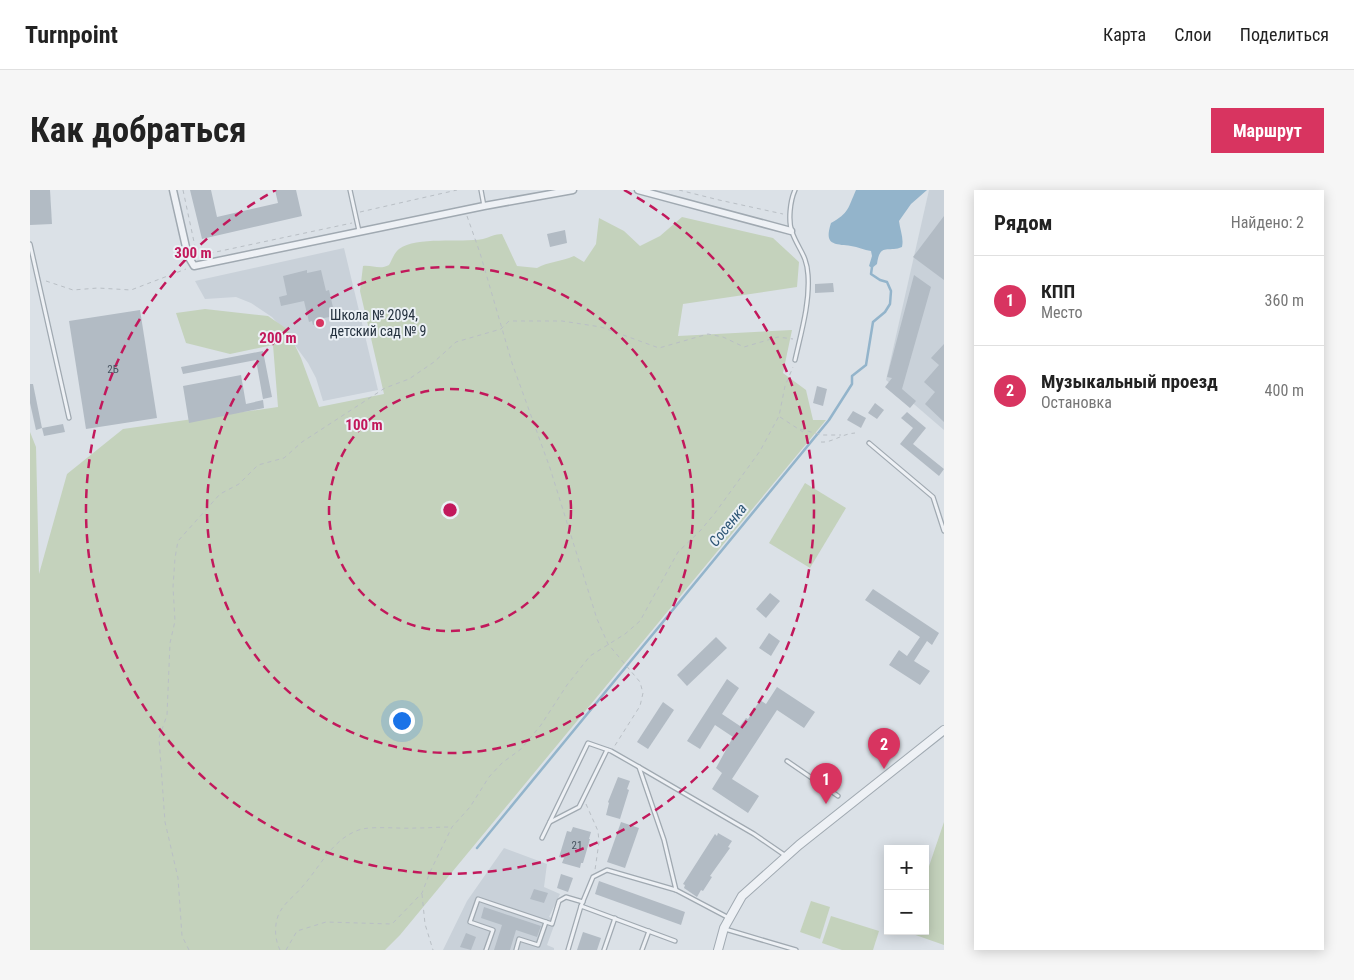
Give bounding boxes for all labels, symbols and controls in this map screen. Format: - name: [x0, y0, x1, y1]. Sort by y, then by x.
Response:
- text: Turnpoint: [25, 21, 118, 49]
- text: Карта: [1103, 24, 1146, 45]
- text: Слои: [1174, 24, 1212, 45]
- text: Поделиться: [1240, 24, 1329, 45]
- button: Маршрут: [1211, 108, 1324, 153]
- text: Как добраться: [30, 110, 246, 151]
- text: Рядом: [994, 211, 1053, 235]
- text: Найдено: 2: [1231, 213, 1304, 232]
- text: 300 m: [174, 244, 212, 262]
- text: КПП: [1041, 280, 1075, 303]
- text: 1: [1006, 291, 1014, 310]
- text: 360 m: [1265, 291, 1304, 310]
- text: Место: [1041, 303, 1082, 322]
- place label: Школа № 2094, детский сад № 9: [330, 307, 427, 339]
- marker: Школа № 2094, детский сад № 9: [314, 317, 326, 329]
- text: 200 m: [259, 329, 297, 347]
- house number: 2Б: [107, 363, 119, 376]
- text: Музыкальный проезд: [1041, 370, 1218, 393]
- text: 2: [1006, 381, 1014, 400]
- text: 400 m: [1265, 381, 1304, 400]
- text: Остановка: [1041, 393, 1112, 412]
- text: 100 m: [345, 416, 383, 434]
- water label: Сосенка: [705, 500, 751, 550]
- centre of rings: [441, 501, 459, 519]
- your location: [389, 708, 415, 734]
- pin: 2: [868, 728, 900, 769]
- pin: 1: [810, 763, 842, 804]
- house number: 21: [572, 839, 582, 852]
- map controls: [884, 845, 929, 935]
- button: +: [884, 845, 929, 890]
- button: −: [884, 890, 929, 935]

